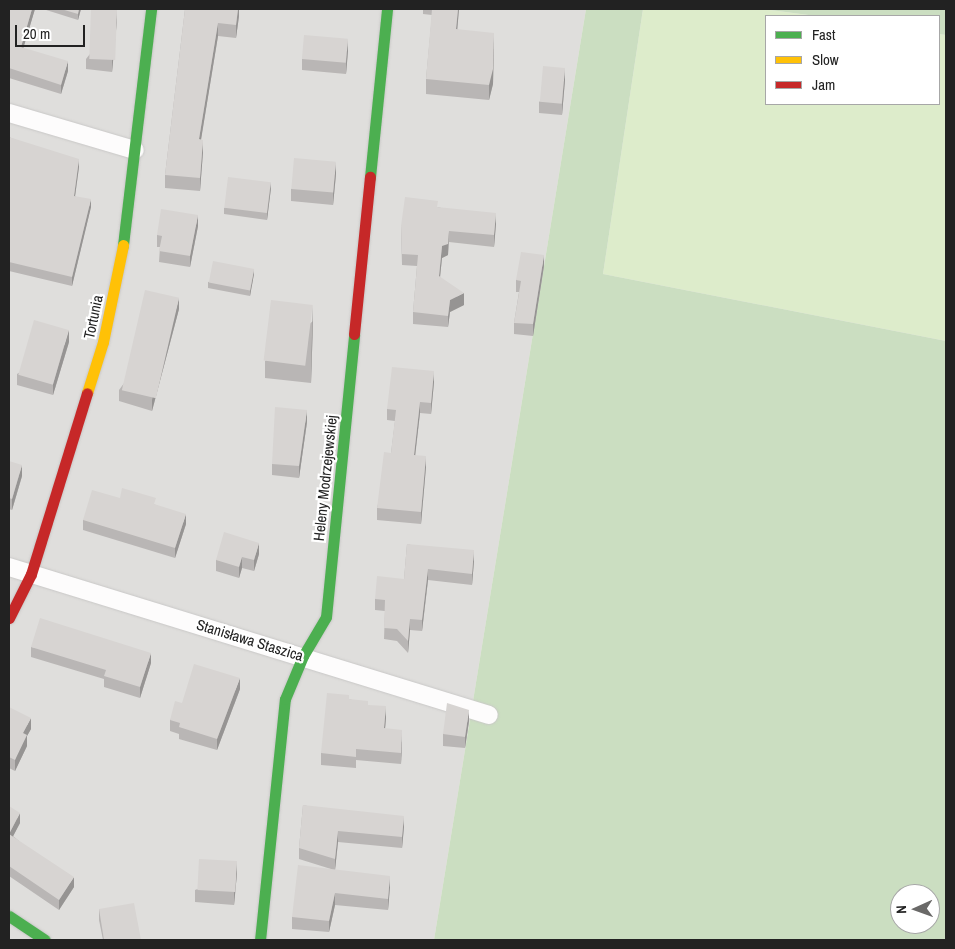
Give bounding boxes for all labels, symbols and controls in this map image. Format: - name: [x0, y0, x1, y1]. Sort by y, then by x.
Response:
- scale bar: [18, 15, 88, 47]
- legend: [765, 15, 940, 105]
- text: 20 m: [23, 23, 50, 44]
- text: Fast: [812, 24, 835, 45]
- text: Slow: [812, 49, 839, 70]
- text: Jam: [812, 74, 835, 95]
- street label: Tortunia: [80, 293, 106, 341]
- street label: Heleny Modrzejewskiej: [309, 414, 341, 542]
- street label: Stanisława Staszica: [194, 615, 306, 665]
- north arrow: [890, 884, 940, 934]
- text: N: [892, 905, 910, 914]

